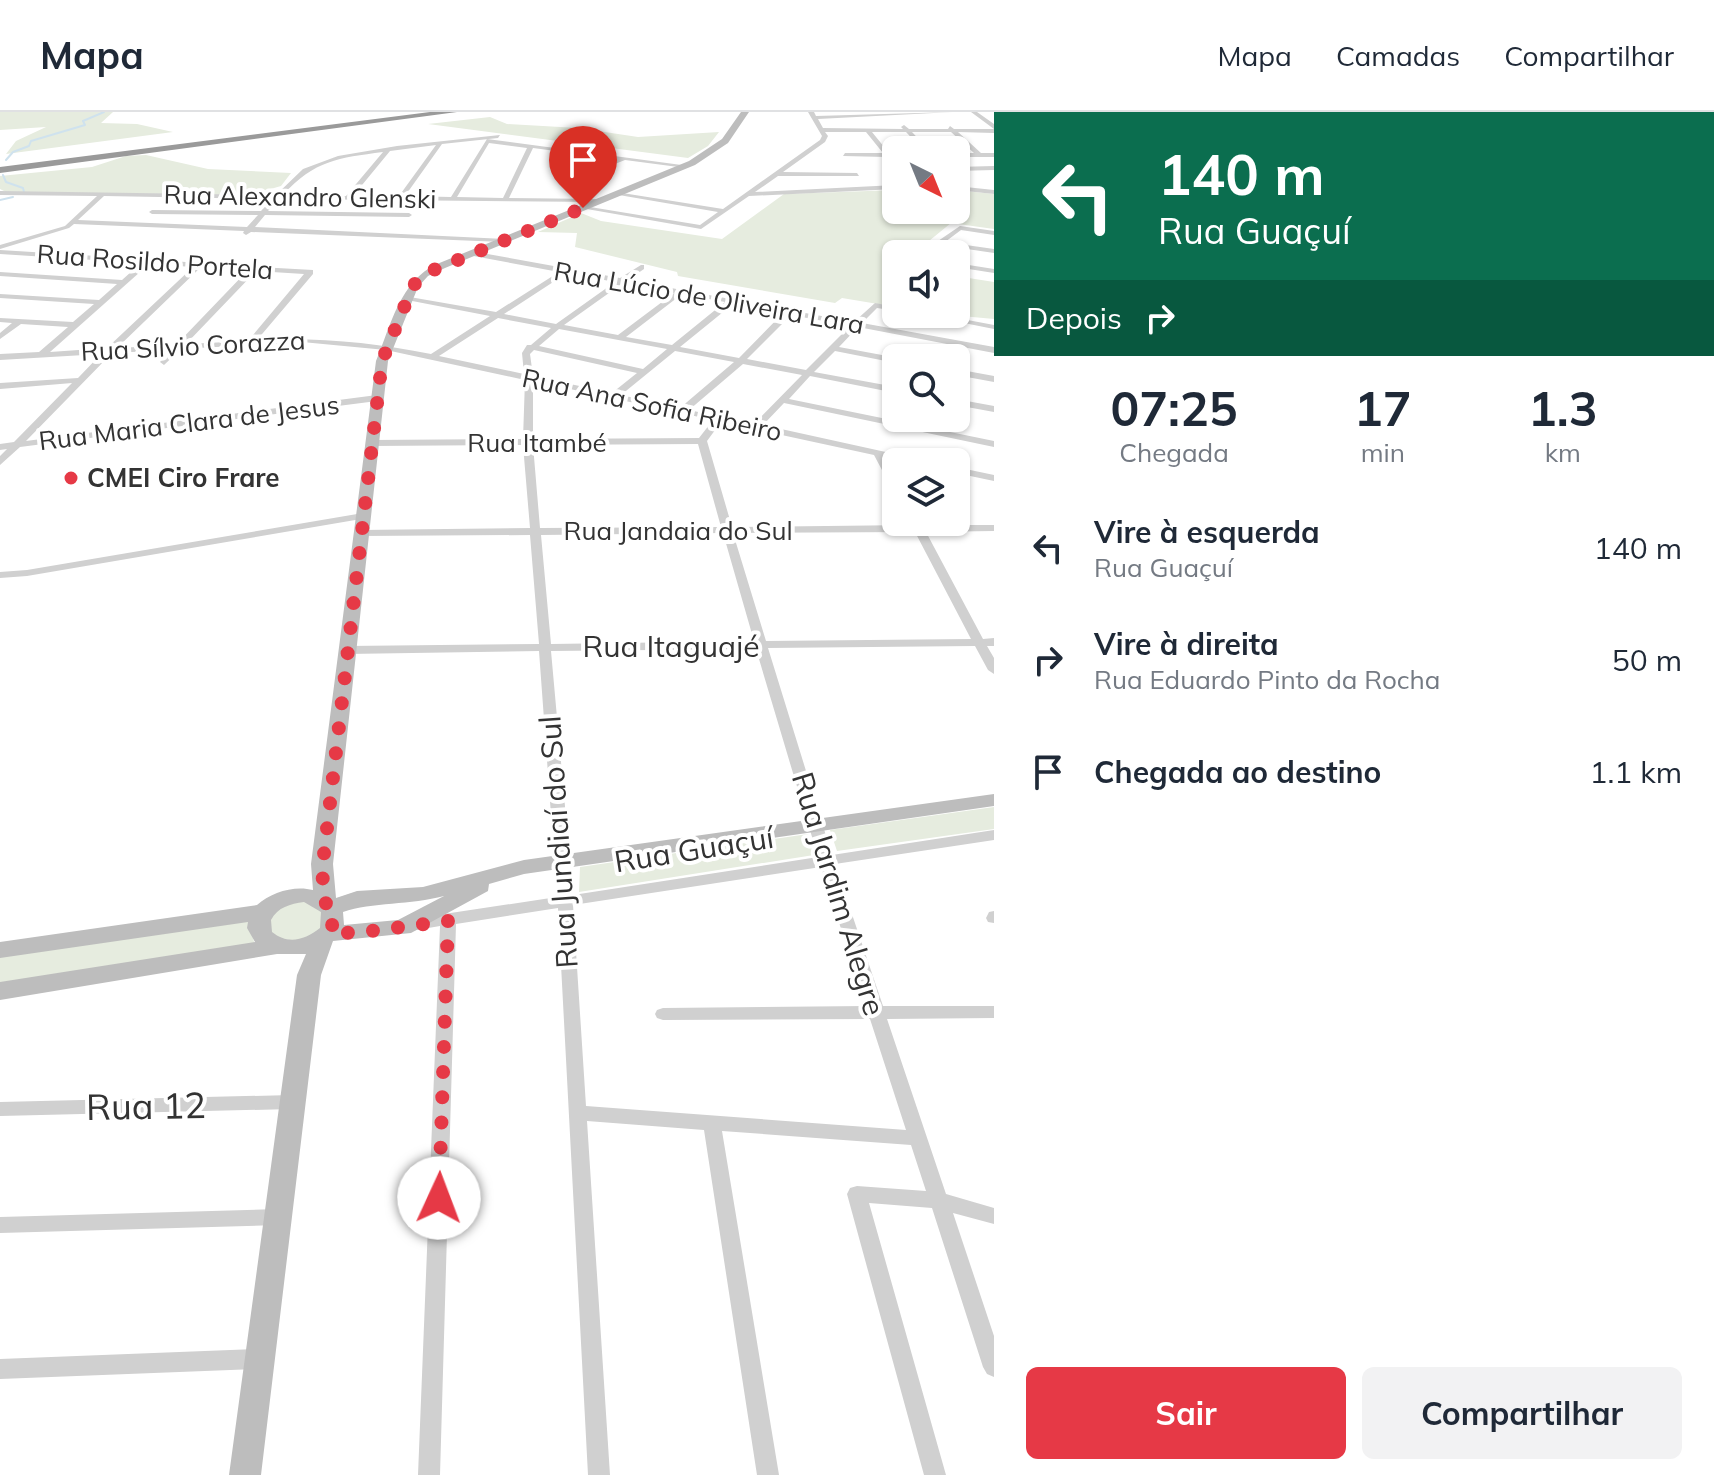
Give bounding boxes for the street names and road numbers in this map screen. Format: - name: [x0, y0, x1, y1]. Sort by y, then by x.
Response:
- street label: Rua Alexandro Glenski: [163, 178, 437, 215]
- street label: Rua Rosildo Portela: [36, 237, 274, 286]
- street label: Rua Lúcio de Oliveira Lara: [551, 254, 867, 341]
- street label: Rua Sílvio Corazza: [80, 323, 306, 368]
- street label: Rua Ana Sofia Ribeiro: [519, 361, 785, 448]
- street label: Rua Maria Clara de Jesus: [37, 388, 341, 457]
- street label: Rua Itambé: [467, 426, 607, 459]
- street label: Rua Jandaia do Sul: [563, 514, 793, 547]
- street label: Rua Itaguajé: [582, 627, 760, 665]
- street label: Rua Jundiaí do Sul: [530, 715, 586, 970]
- street label: Rua Jardim Alegre: [784, 767, 894, 1020]
- street label: Rua Guaçuí: [612, 817, 778, 880]
- street label: Rua 12: [86, 1082, 206, 1129]

